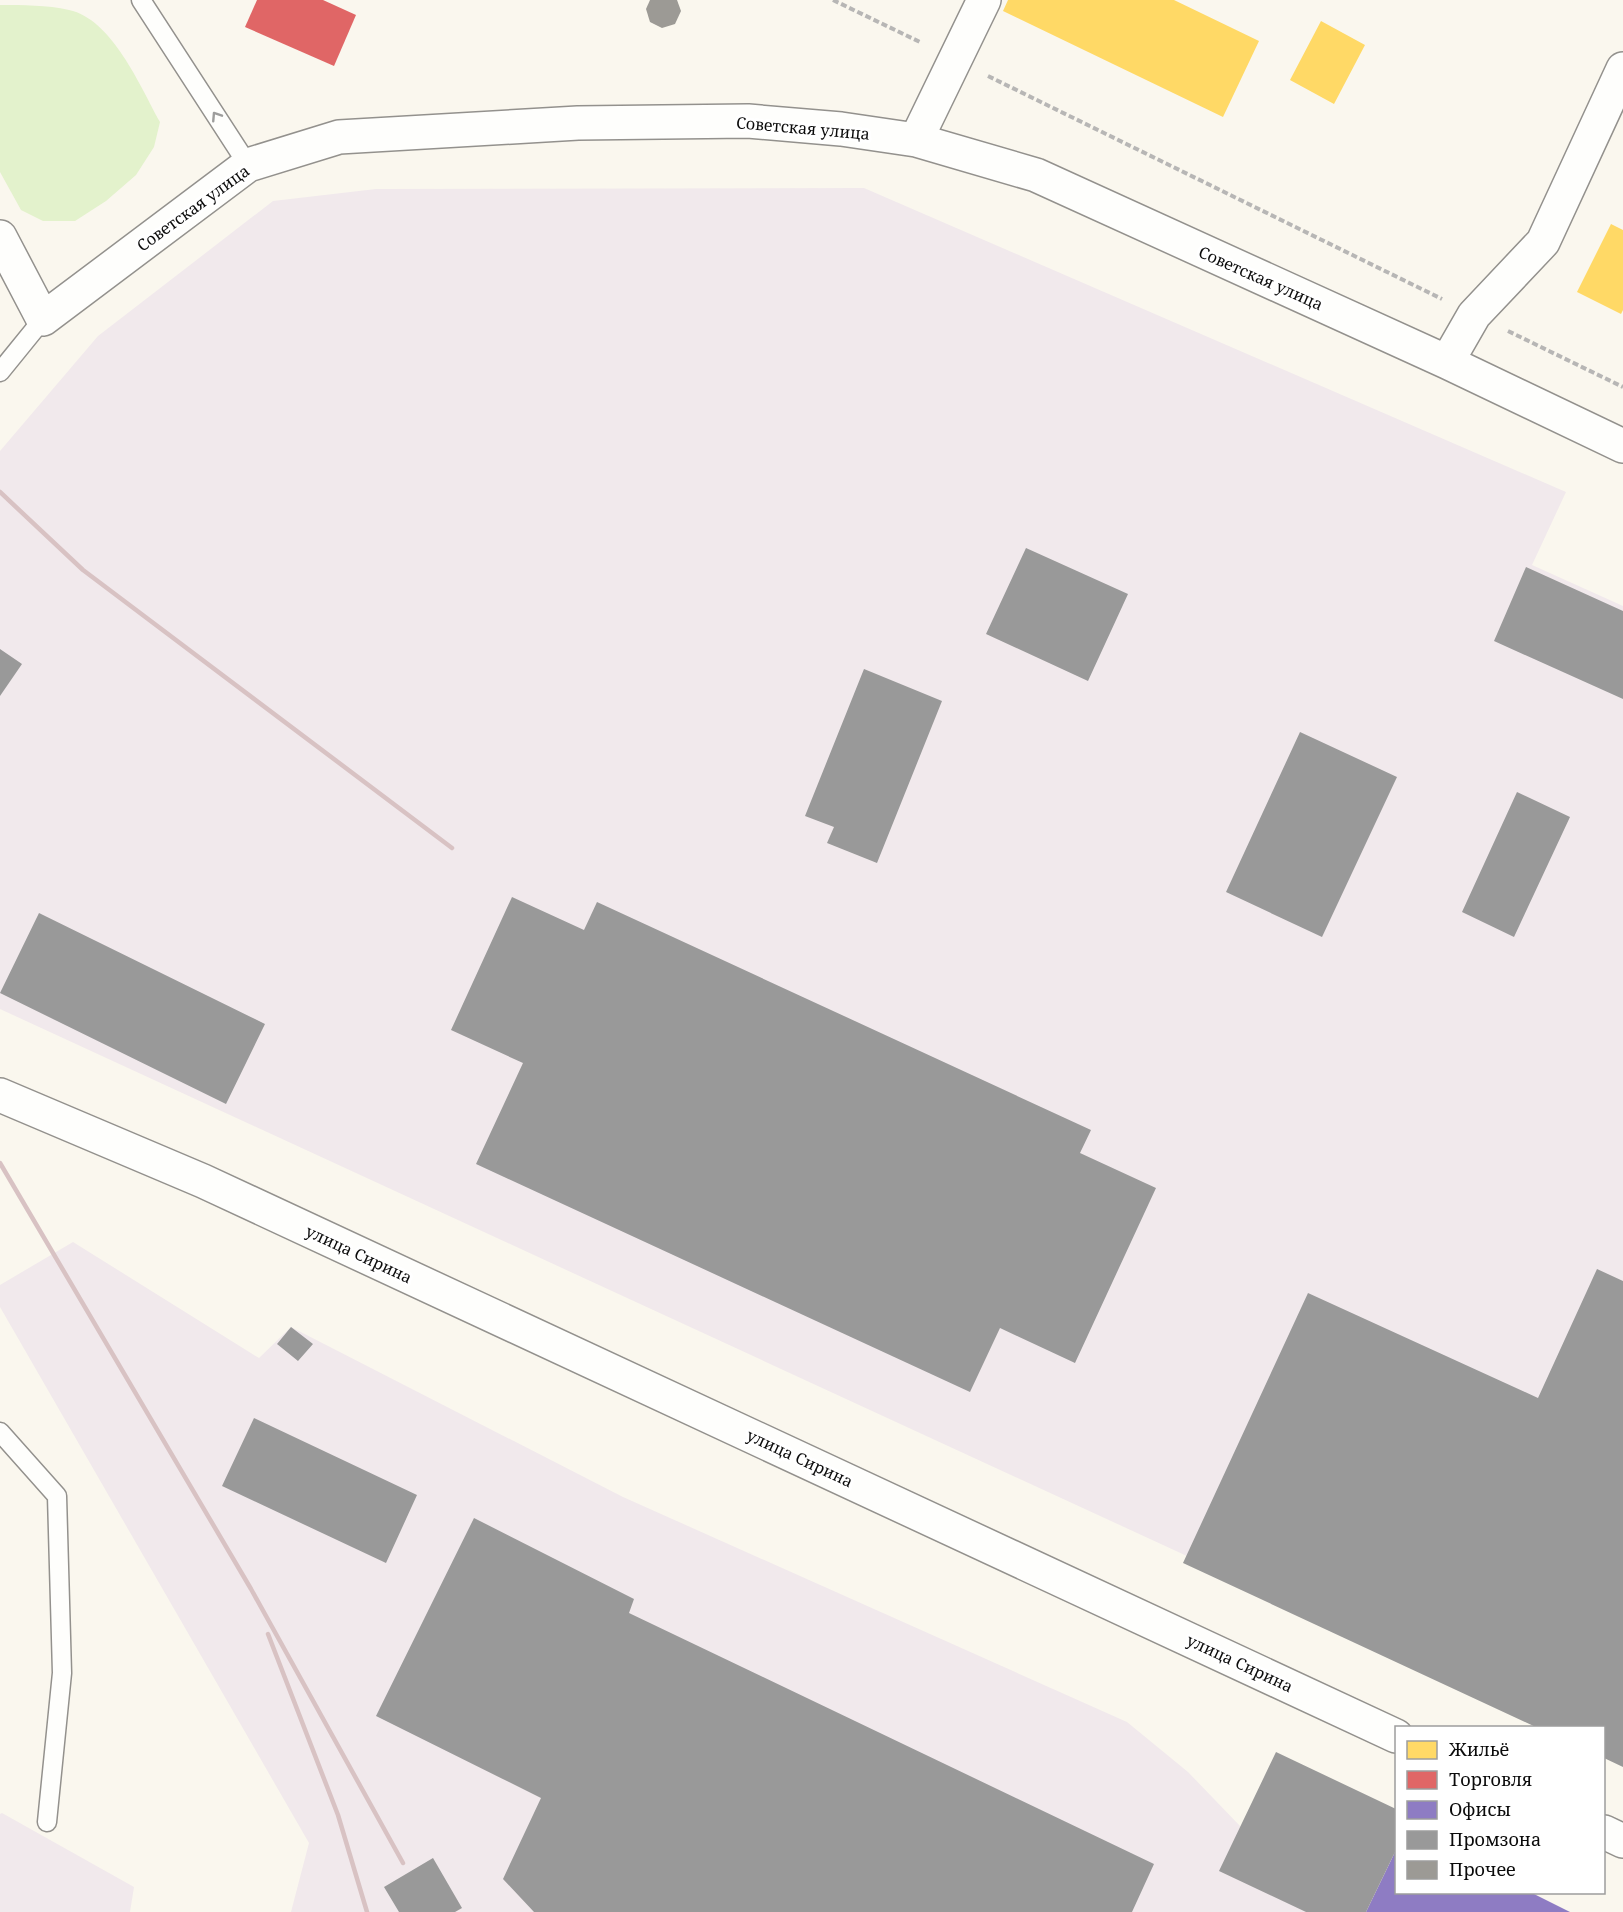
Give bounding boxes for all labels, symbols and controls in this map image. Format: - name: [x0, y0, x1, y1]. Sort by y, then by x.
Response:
- street label: Советская улица: [735, 111, 871, 145]
- one-way arrow: [212, 112, 223, 123]
- street label: Советская улица: [132, 160, 254, 256]
- street label: Советская улица: [1195, 241, 1327, 315]
- street label: улица Сирина: [302, 1220, 416, 1288]
- street label: улица Сирина: [743, 1424, 857, 1492]
- street label: улица Сирина: [1183, 1629, 1297, 1697]
- legend: [1395, 1726, 1605, 1894]
- text: Жильё: [1448, 1737, 1509, 1761]
- text: Торговля: [1449, 1767, 1532, 1791]
- text: Офисы: [1449, 1797, 1511, 1821]
- text: Промзона: [1449, 1827, 1541, 1851]
- text: Прочее: [1449, 1857, 1516, 1881]

